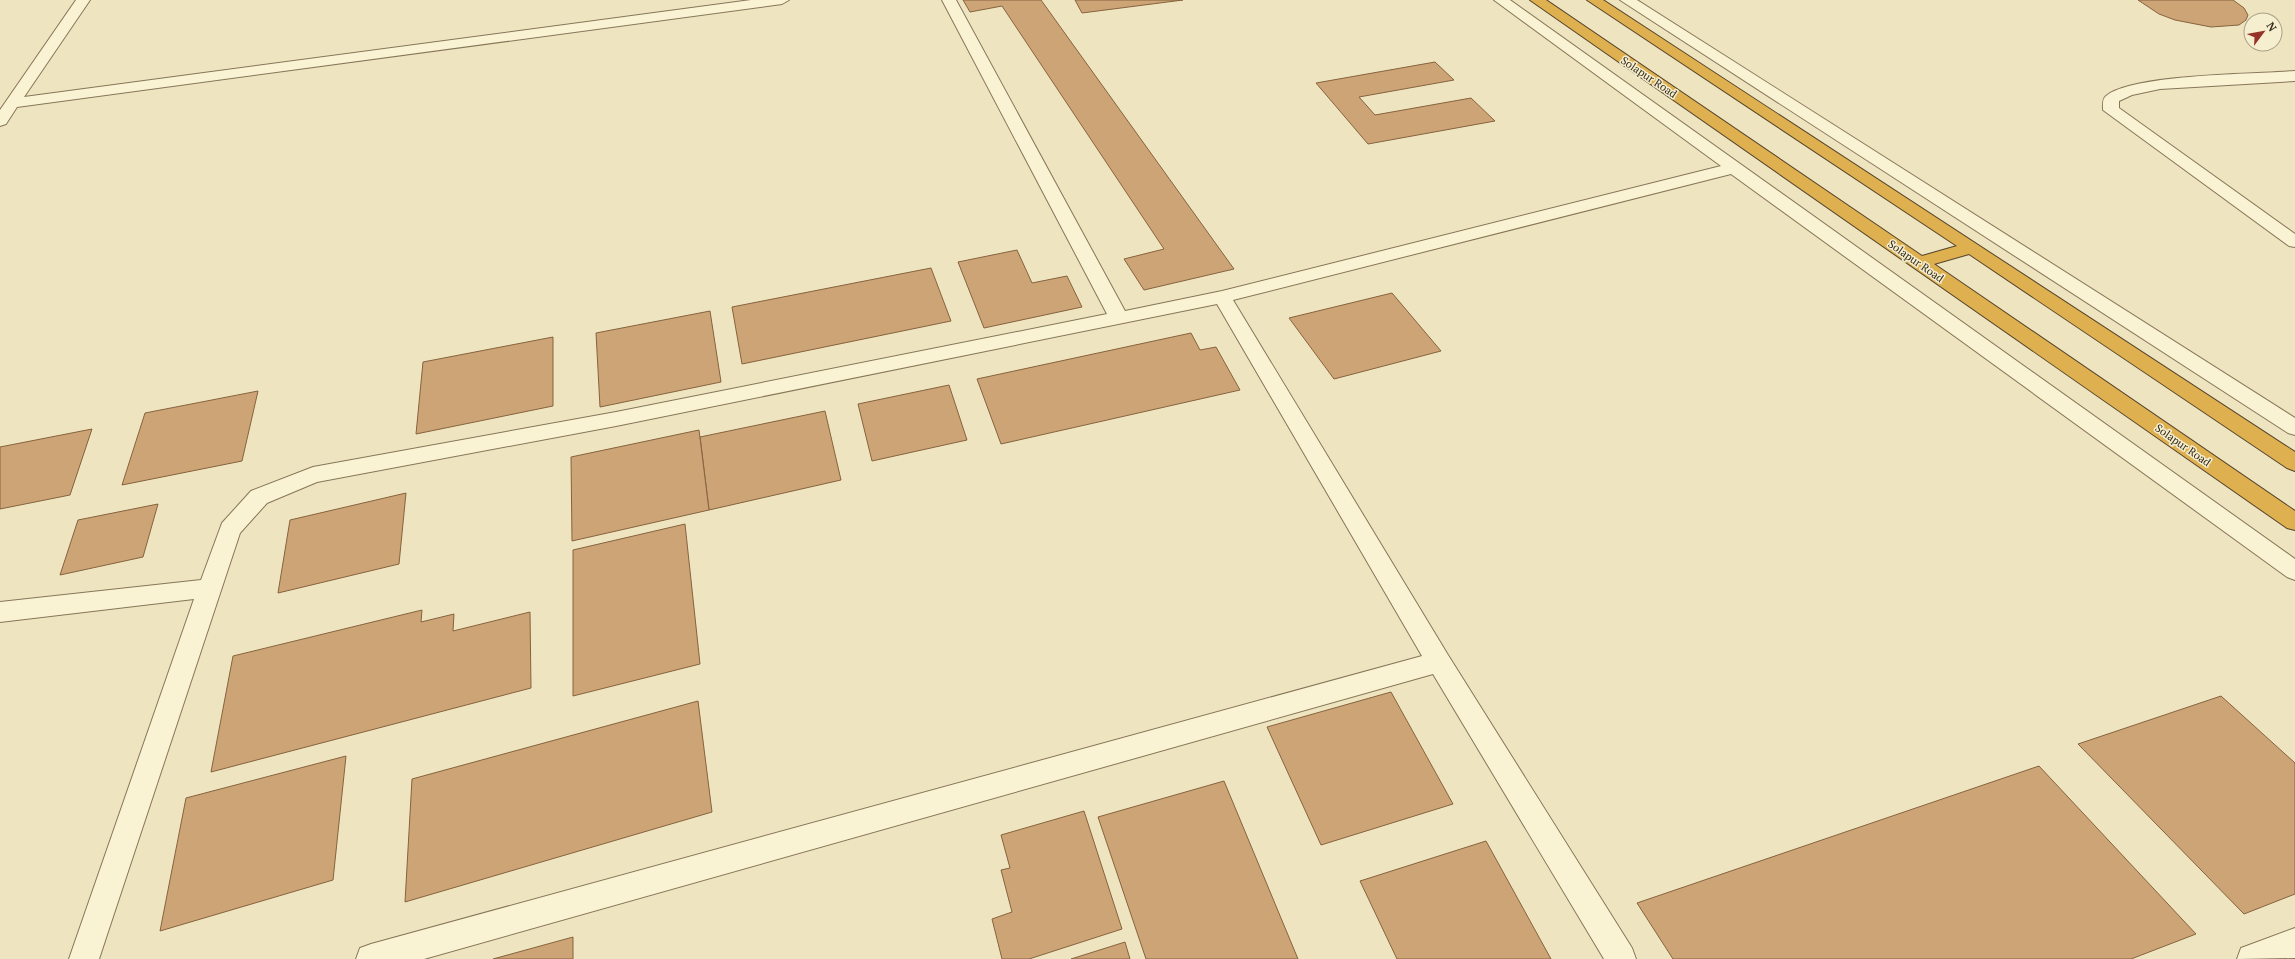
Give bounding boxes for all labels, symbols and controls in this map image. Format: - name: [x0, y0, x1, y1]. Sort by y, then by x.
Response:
- north arrow: [2243, 12, 2283, 52]
- text: N: [2263, 19, 2280, 35]
- street label: Solapur Road: [1618, 53, 1680, 101]
- street label: Solapur Road: [1885, 237, 1947, 285]
- street label: Solapur Road: [2152, 421, 2214, 469]

